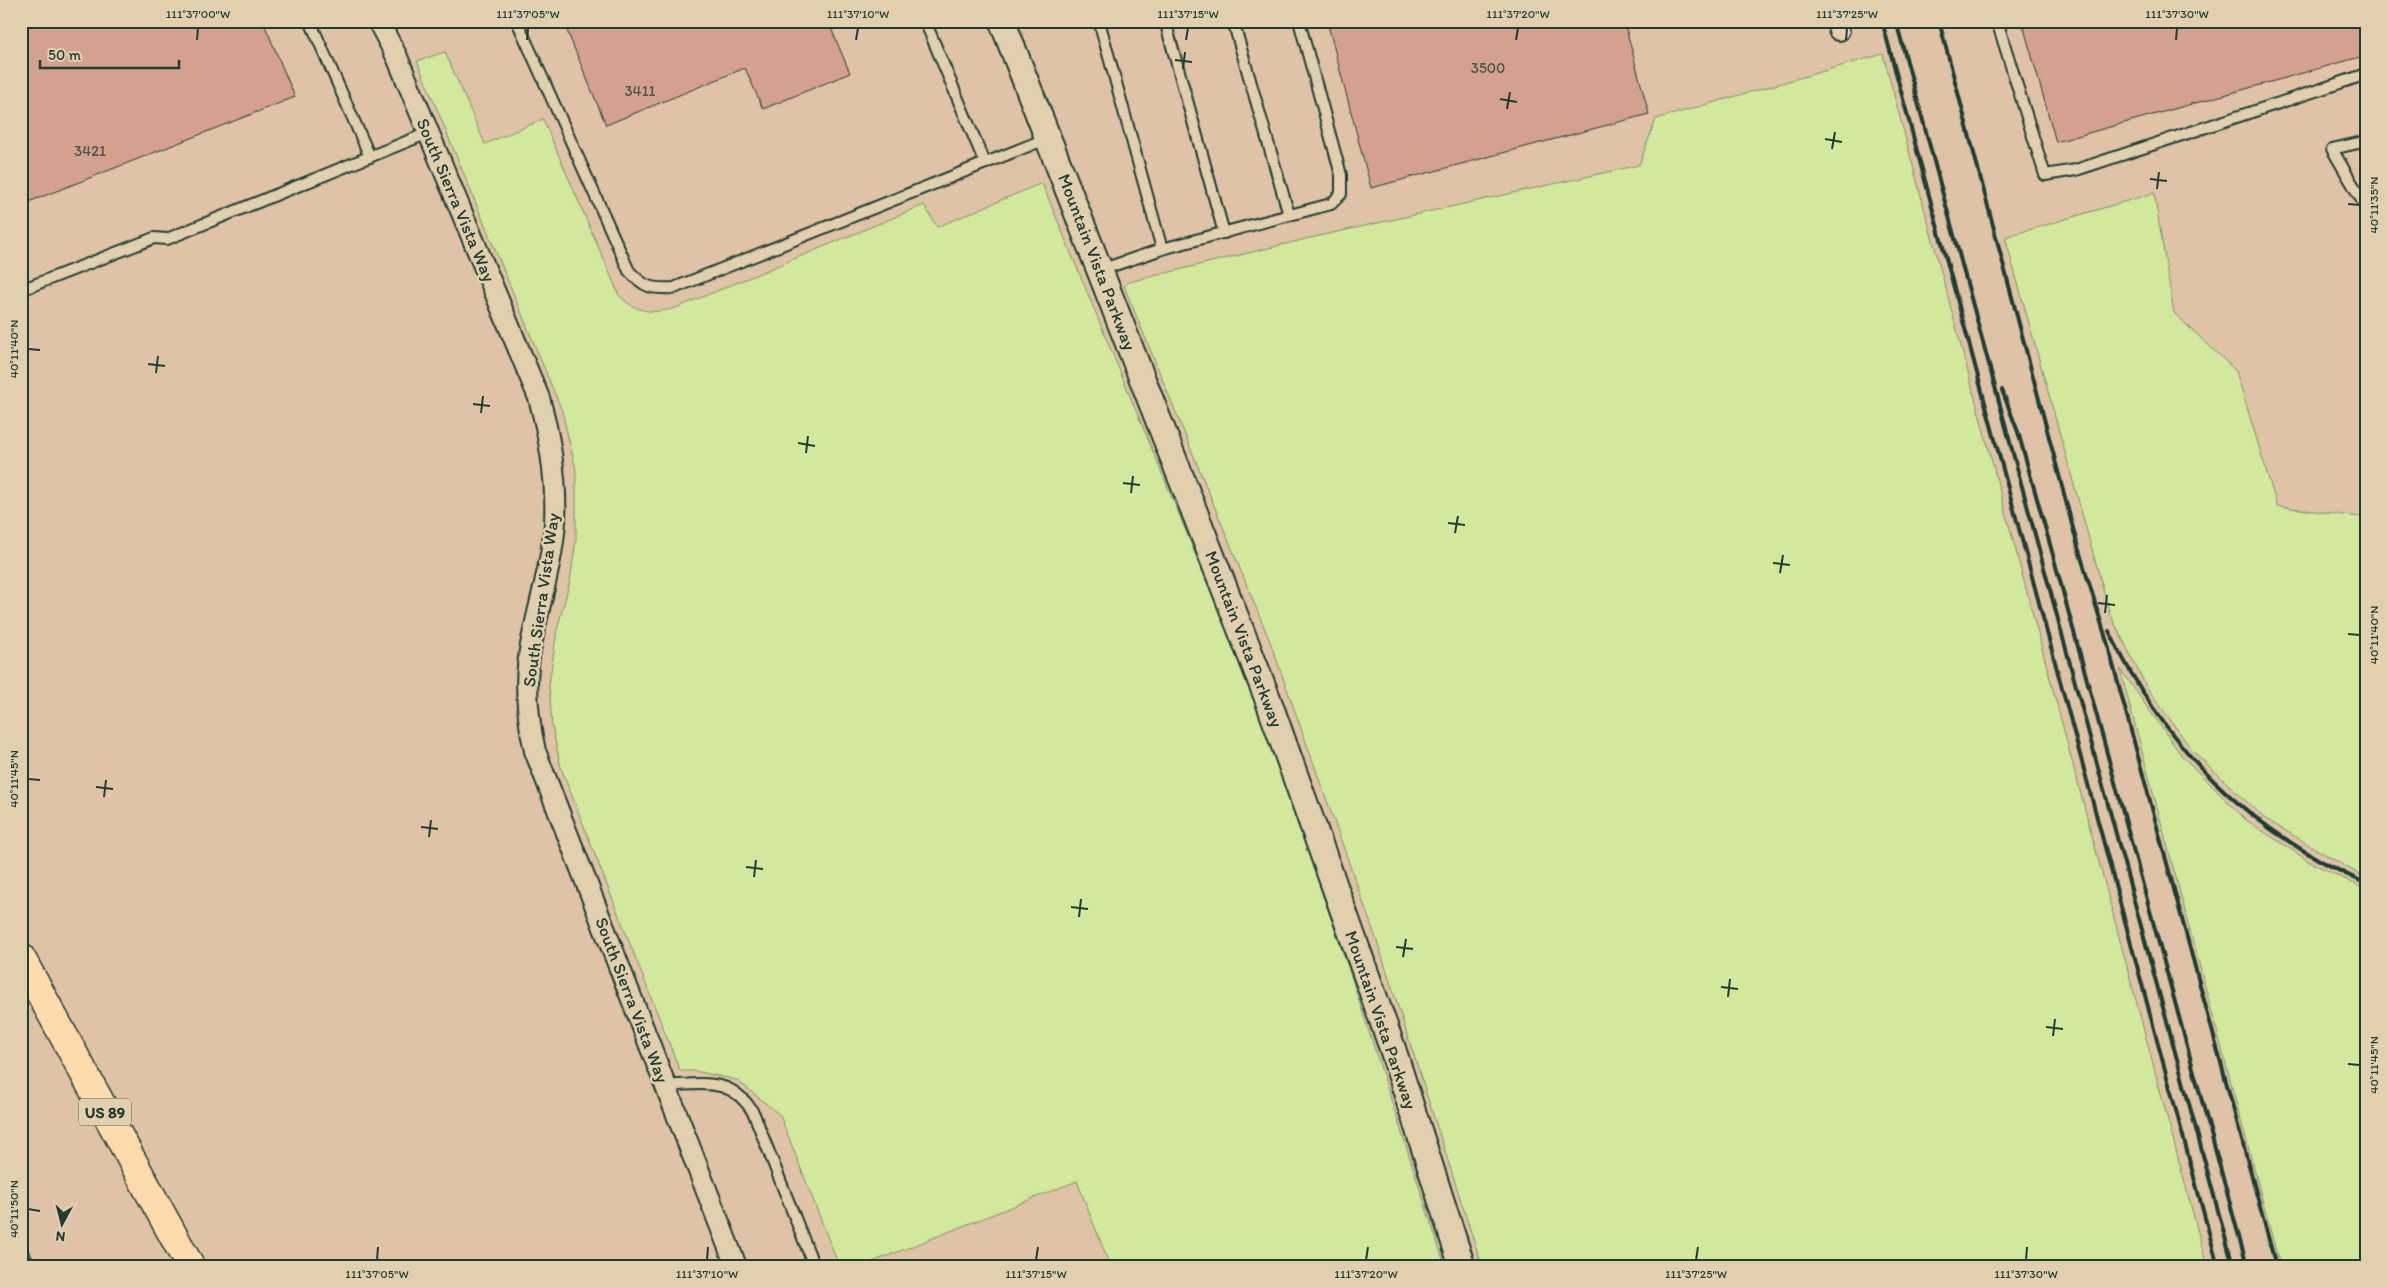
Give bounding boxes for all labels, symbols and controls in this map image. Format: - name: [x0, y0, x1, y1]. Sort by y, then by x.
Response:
- text: 111°37'00"W: [166, 7, 230, 21]
- text: 111°37'05"W: [496, 7, 560, 21]
- text: 111°37'10"W: [827, 7, 889, 21]
- text: 111°37'15"W: [1157, 7, 1219, 21]
- text: 111°37'20"W: [1486, 7, 1550, 21]
- text: 111°37'25"W: [1816, 7, 1878, 21]
- text: 111°37'30"W: [2145, 7, 2209, 21]
- scale bar: [40, 38, 179, 70]
- text: 50 m: [48, 46, 81, 64]
- house number: 3500: [1471, 59, 1505, 77]
- house number: 3411: [624, 82, 656, 100]
- street label: South Sierra Vista Way: [412, 115, 501, 286]
- house number: 3421: [74, 142, 106, 160]
- street label: Mountain Vista Parkway: [1053, 171, 1141, 354]
- text: 40°11'35"N: [2367, 177, 2381, 233]
- text: 40°11'40"N: [7, 320, 21, 378]
- street label: South Sierra Vista Way: [518, 511, 564, 689]
- street label: Mountain Vista Parkway: [1200, 548, 1288, 731]
- text: 40°11'40"N: [2367, 606, 2381, 664]
- text: 40°11'45"N: [7, 750, 21, 808]
- street label: South Sierra Vista Way: [590, 914, 674, 1086]
- street label: Mountain Vista Parkway: [1340, 928, 1422, 1113]
- text: 40°11'45"N: [2367, 1036, 2381, 1094]
- road number: US 89: [79, 1098, 131, 1126]
- text: 40°11'50"N: [7, 1180, 21, 1238]
- north arrow: [38, 1200, 88, 1250]
- text: N: [55, 1227, 66, 1245]
- text: 111°37'05"W: [345, 1267, 409, 1281]
- text: 111°37'10"W: [676, 1267, 738, 1281]
- text: 111°37'15"W: [1005, 1267, 1067, 1281]
- text: 111°37'20"W: [1334, 1267, 1398, 1281]
- text: 111°37'25"W: [1665, 1267, 1727, 1281]
- text: 111°37'30"W: [1994, 1267, 2058, 1281]

